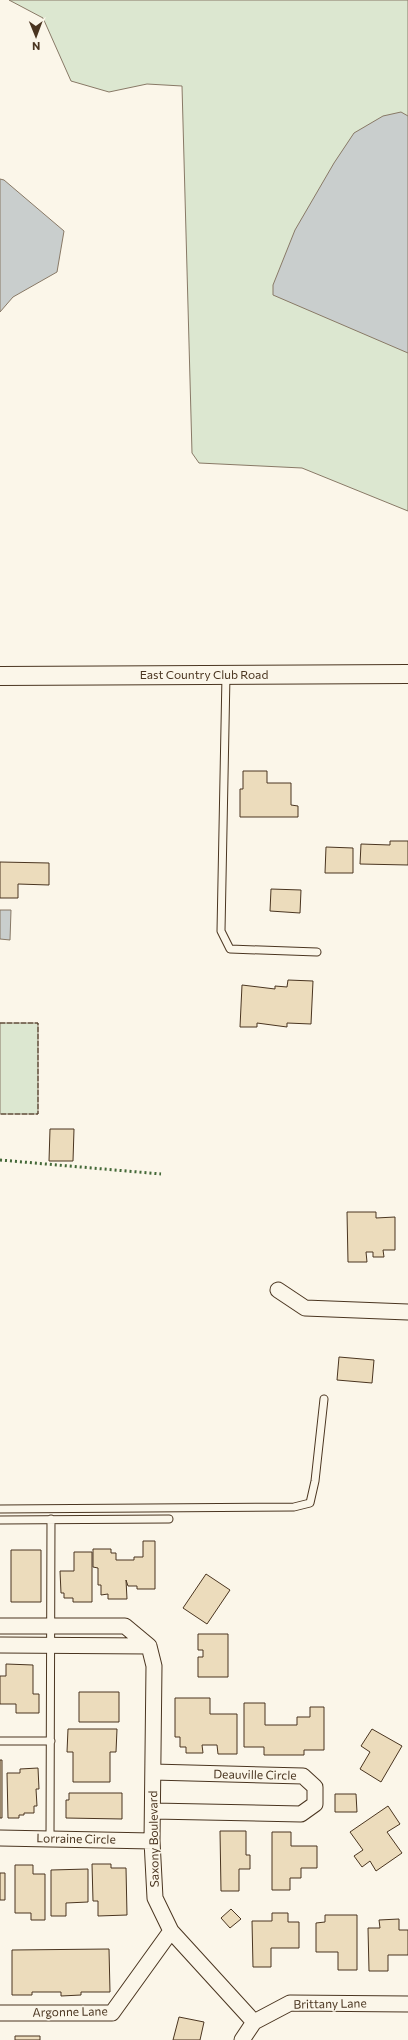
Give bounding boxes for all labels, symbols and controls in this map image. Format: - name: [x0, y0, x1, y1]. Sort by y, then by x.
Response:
- north arrow: [16, 16, 56, 56]
- text: N: [32, 40, 40, 53]
- street label: East Country Club Road: [140, 667, 268, 681]
- street label: Deauville Circle: [213, 1766, 297, 1782]
- street label: Saxony Boulevard: [145, 1791, 161, 1887]
- street label: Lorraine Circle: [36, 1830, 116, 1846]
- street label: Brittany Lane: [293, 1995, 367, 2011]
- street label: Argonne Lane: [32, 2003, 108, 2019]

